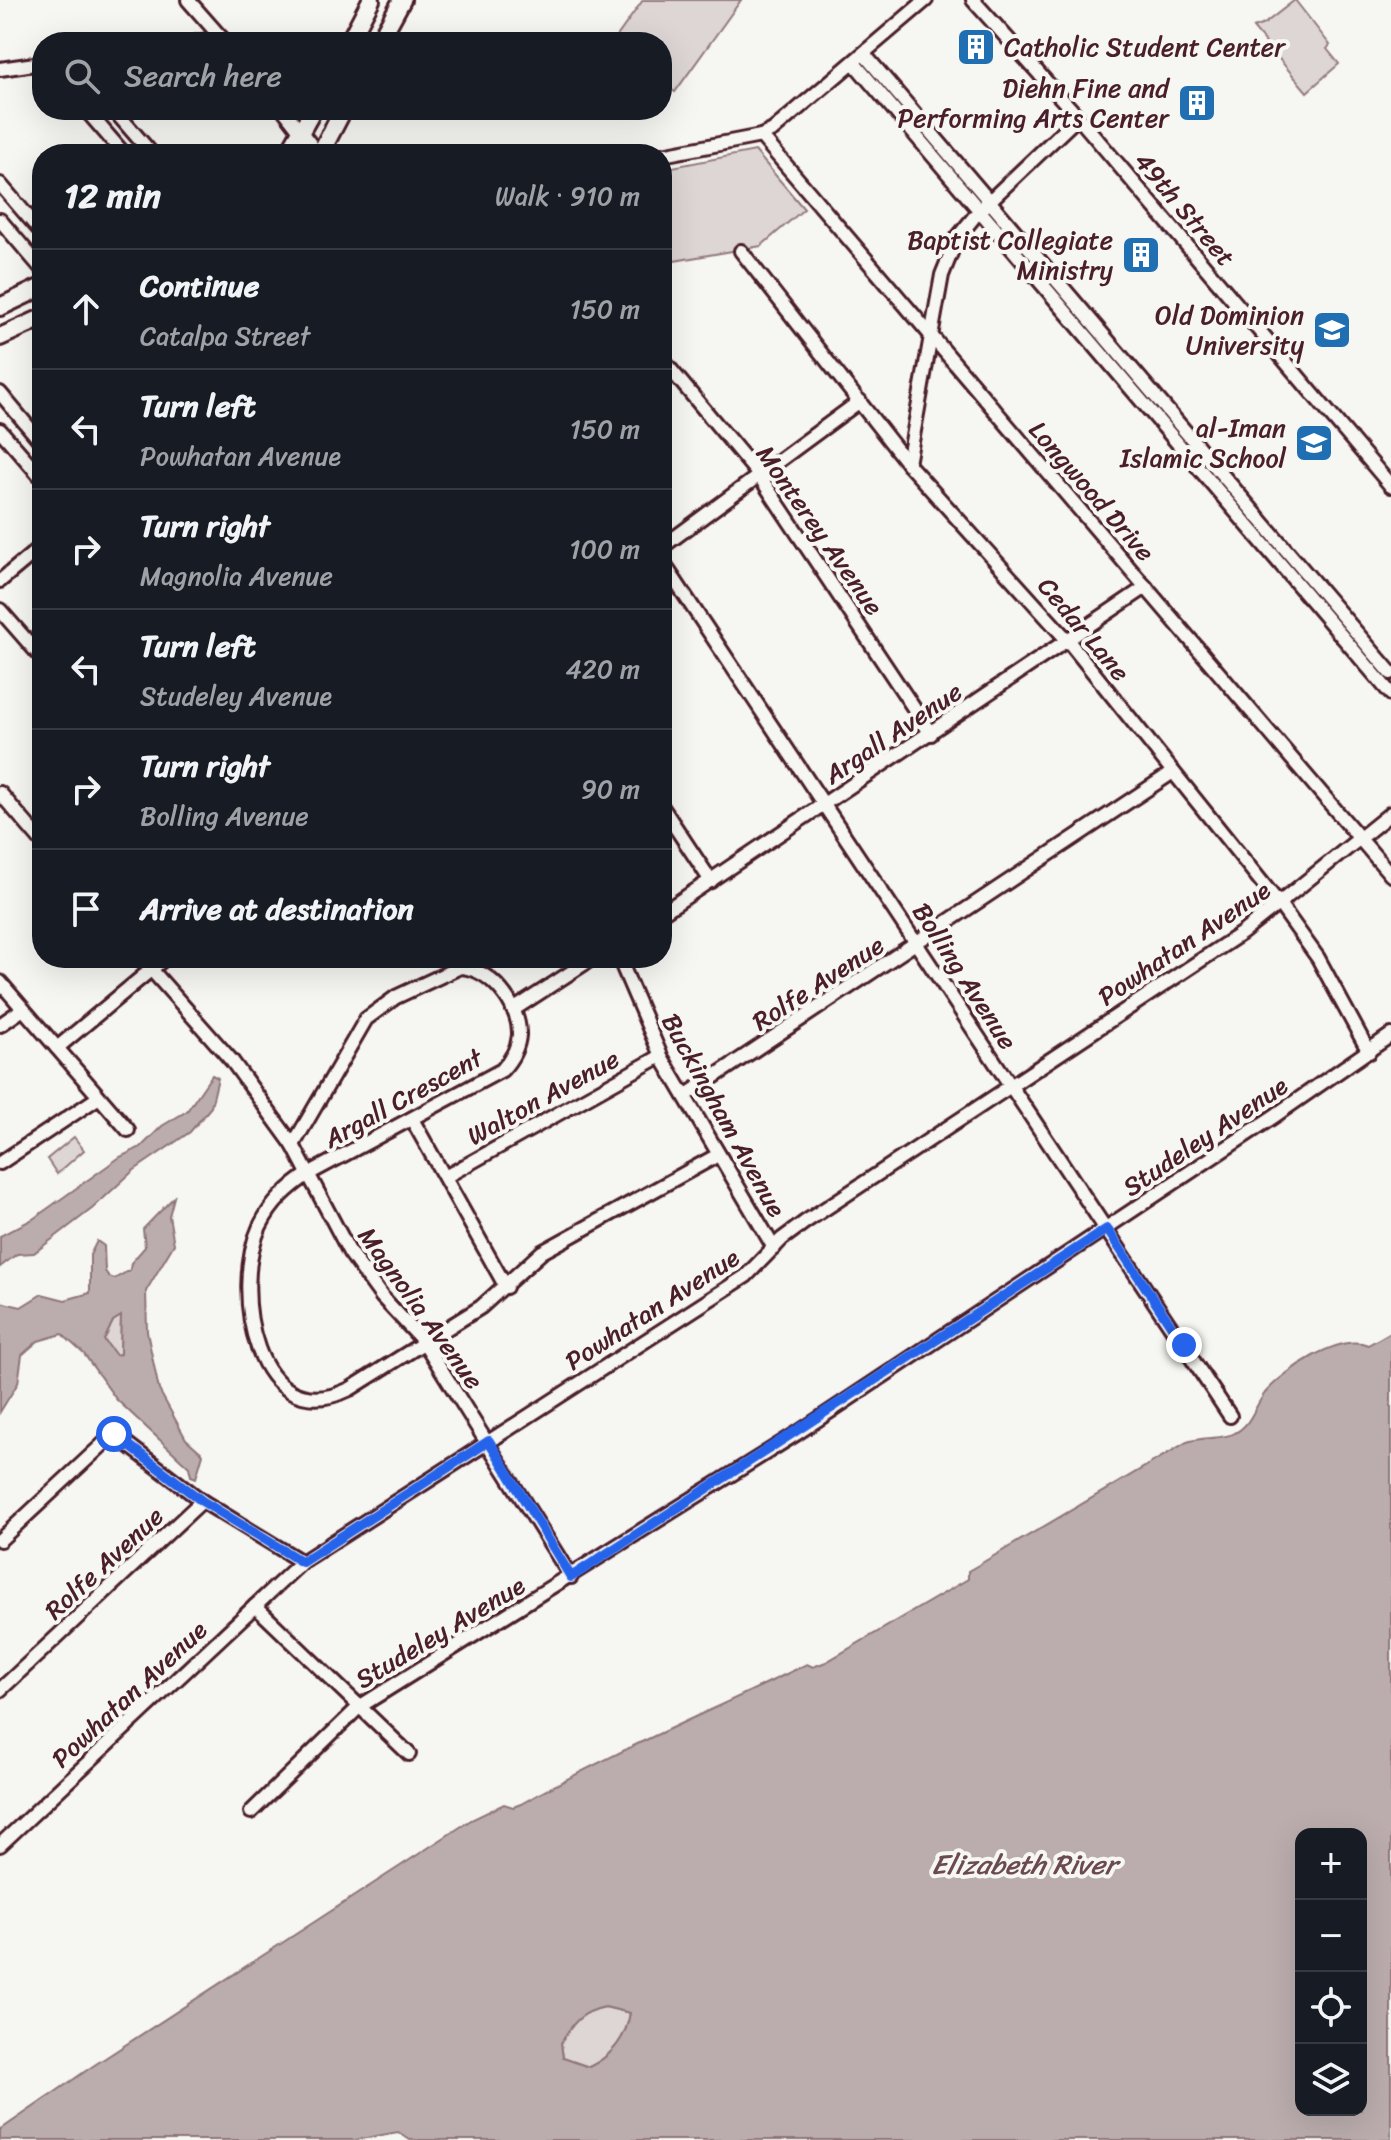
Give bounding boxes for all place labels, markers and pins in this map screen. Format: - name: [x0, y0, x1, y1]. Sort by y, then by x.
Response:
- place label: Catholic Student Center: [1004, 24, 1286, 70]
- building icon: Catholic Student Center: [955, 26, 997, 68]
- place label: Diehn Fine and Performing Arts Center: [898, 65, 1171, 141]
- building icon: Diehn Fine and Performing Arts Center: [1176, 82, 1218, 124]
- place label: Baptist Collegiate Ministry: [907, 217, 1113, 293]
- building icon: Baptist Collegiate Ministry: [1120, 234, 1162, 276]
- place label: Old Dominion University: [1155, 292, 1305, 368]
- school or university icon: Old Dominion University: [1311, 309, 1353, 351]
- place label: al-Iman Islamic School: [1119, 405, 1287, 481]
- school or university icon: al-Iman Islamic School: [1293, 422, 1335, 464]

